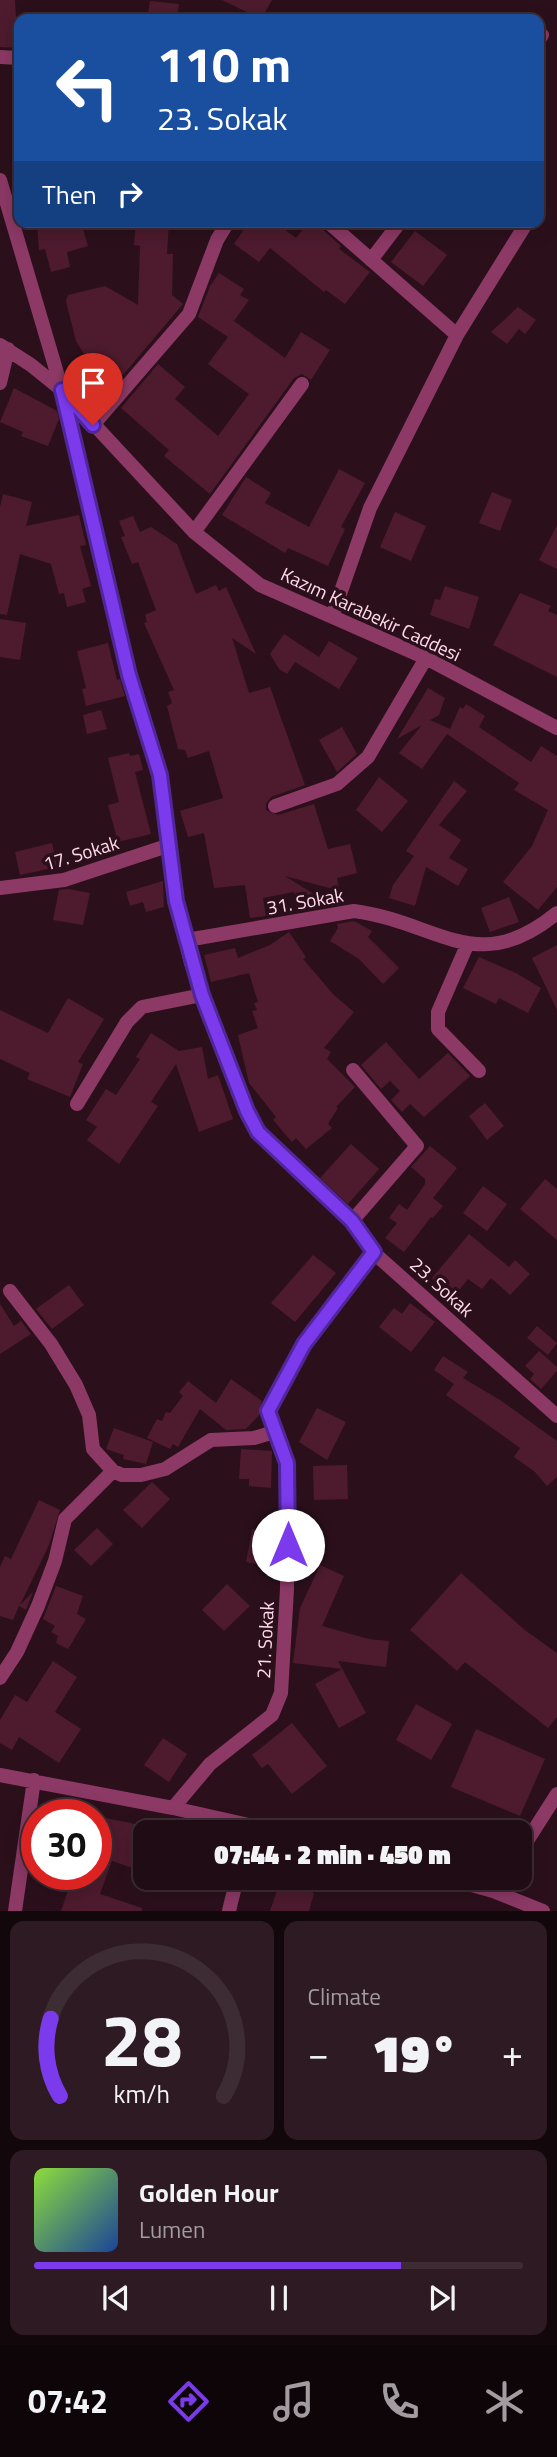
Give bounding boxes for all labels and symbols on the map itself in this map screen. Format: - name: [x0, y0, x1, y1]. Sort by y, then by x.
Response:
- pin: [63, 353, 123, 425]
- street label: Kazım Karabekir Caddesi: [276, 559, 466, 668]
- street label: 17. Sokak: [40, 827, 122, 878]
- street label: 31. Sokak: [264, 879, 346, 922]
- street label: 23. Sokak: [404, 1250, 481, 1323]
- position arrow: [251, 1508, 325, 1582]
- street label: 21. Sokak: [248, 1600, 281, 1679]
- speed limit sign: 30: [21, 1799, 112, 1890]

